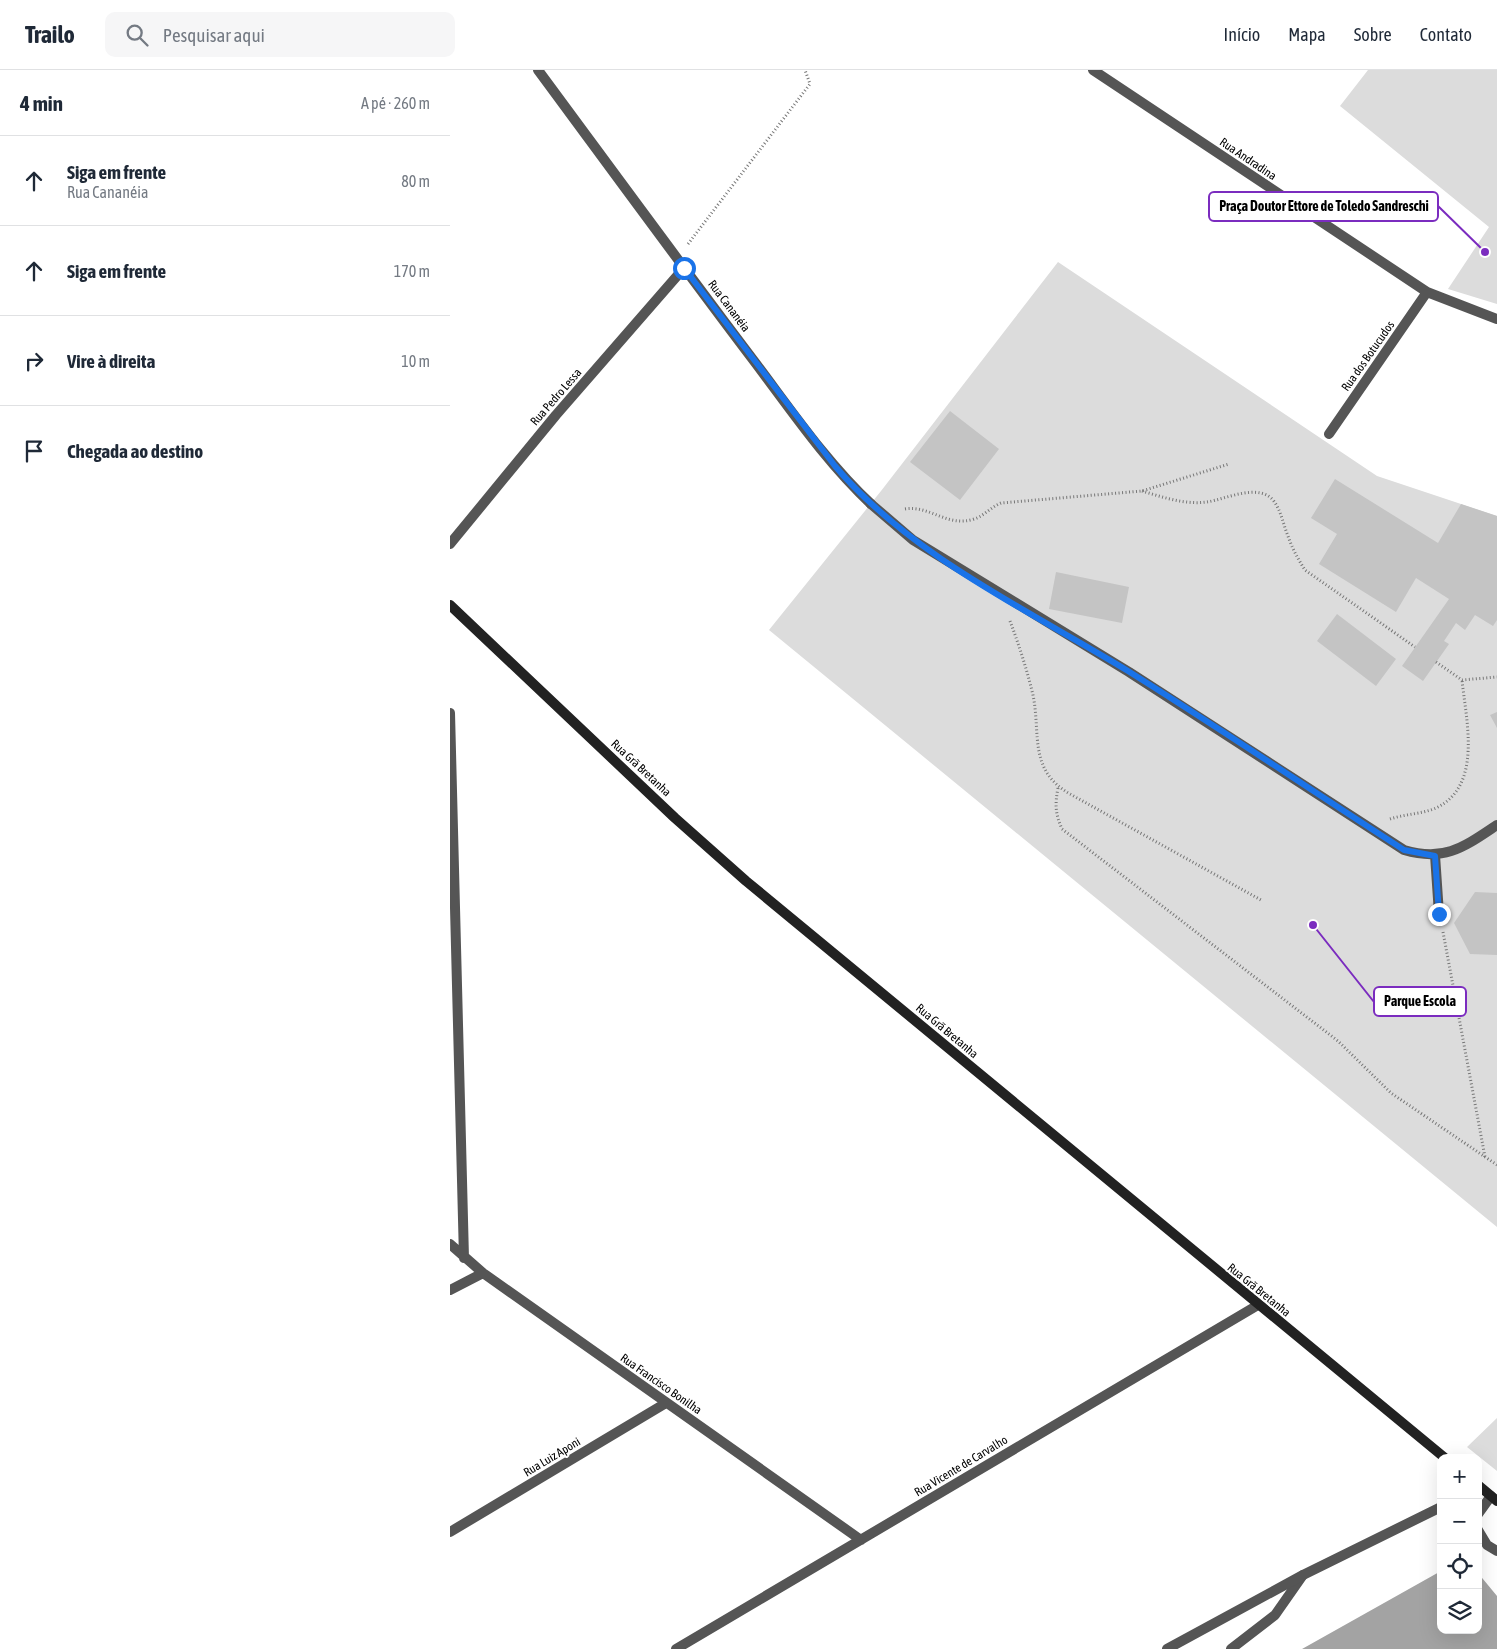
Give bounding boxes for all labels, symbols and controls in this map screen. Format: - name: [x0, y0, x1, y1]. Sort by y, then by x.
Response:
- search box: [105, 12, 455, 57]
- text: Trailo: [25, 21, 75, 48]
- icon: search: [123, 21, 151, 49]
- text: Pesquisar aqui: [163, 24, 265, 46]
- text: Início: [1224, 24, 1260, 45]
- text: Mapa: [1288, 24, 1326, 45]
- text: Sobre: [1354, 24, 1392, 45]
- text: Contato: [1420, 24, 1472, 45]
- text: 4 min: [20, 91, 63, 115]
- text: A pé · 260 m: [361, 94, 430, 112]
- street label: Rua Andradina: [1217, 135, 1279, 183]
- text: Siga em frente: [67, 161, 166, 183]
- icon: ahead: [20, 167, 48, 195]
- text: 80 m: [401, 172, 430, 190]
- text: Rua Cananéia: [67, 183, 148, 201]
- callout: Praça Doutor Ettore de Toledo Sandreschi: [1209, 192, 1438, 221]
- text: Praça Doutor Ettore de Toledo Sandreschi: [1219, 198, 1429, 214]
- icon: ahead: [20, 257, 48, 285]
- route start: [673, 257, 696, 280]
- text: Siga em frente: [67, 260, 166, 282]
- text: 170 m: [394, 262, 430, 280]
- street label: Rua Cananéia: [705, 277, 753, 335]
- street label: Rua dos Botucudos: [1339, 318, 1397, 394]
- icon: right: [20, 347, 48, 375]
- text: Vire à direita: [67, 350, 155, 372]
- text: 10 m: [401, 352, 430, 370]
- street label: Rua Pedro Lessa: [527, 366, 585, 428]
- icon: arrive: [20, 437, 48, 465]
- text: Chegada ao destino: [67, 440, 203, 462]
- street label: Rua Grã Bretanha: [608, 737, 674, 799]
- route end: [1428, 903, 1451, 926]
- callout: Parque Escola: [1374, 987, 1466, 1016]
- text: Parque Escola: [1384, 993, 1456, 1009]
- street label: Rua Grã Bretanha: [913, 1001, 981, 1061]
- street label: Rua Grã Bretanha: [1225, 1260, 1293, 1320]
- street label: Rua Francisco Bonilha: [618, 1351, 704, 1417]
- street label: Rua Vicente de Carvalho: [912, 1432, 1010, 1499]
- street label: Rua Luiz Aponi: [521, 1435, 583, 1479]
- map controls: [1437, 1454, 1482, 1634]
- button: +: [1437, 1454, 1482, 1499]
- button: −: [1437, 1499, 1482, 1544]
- button: locate: [1437, 1544, 1482, 1589]
- button: layers: [1437, 1589, 1482, 1634]

